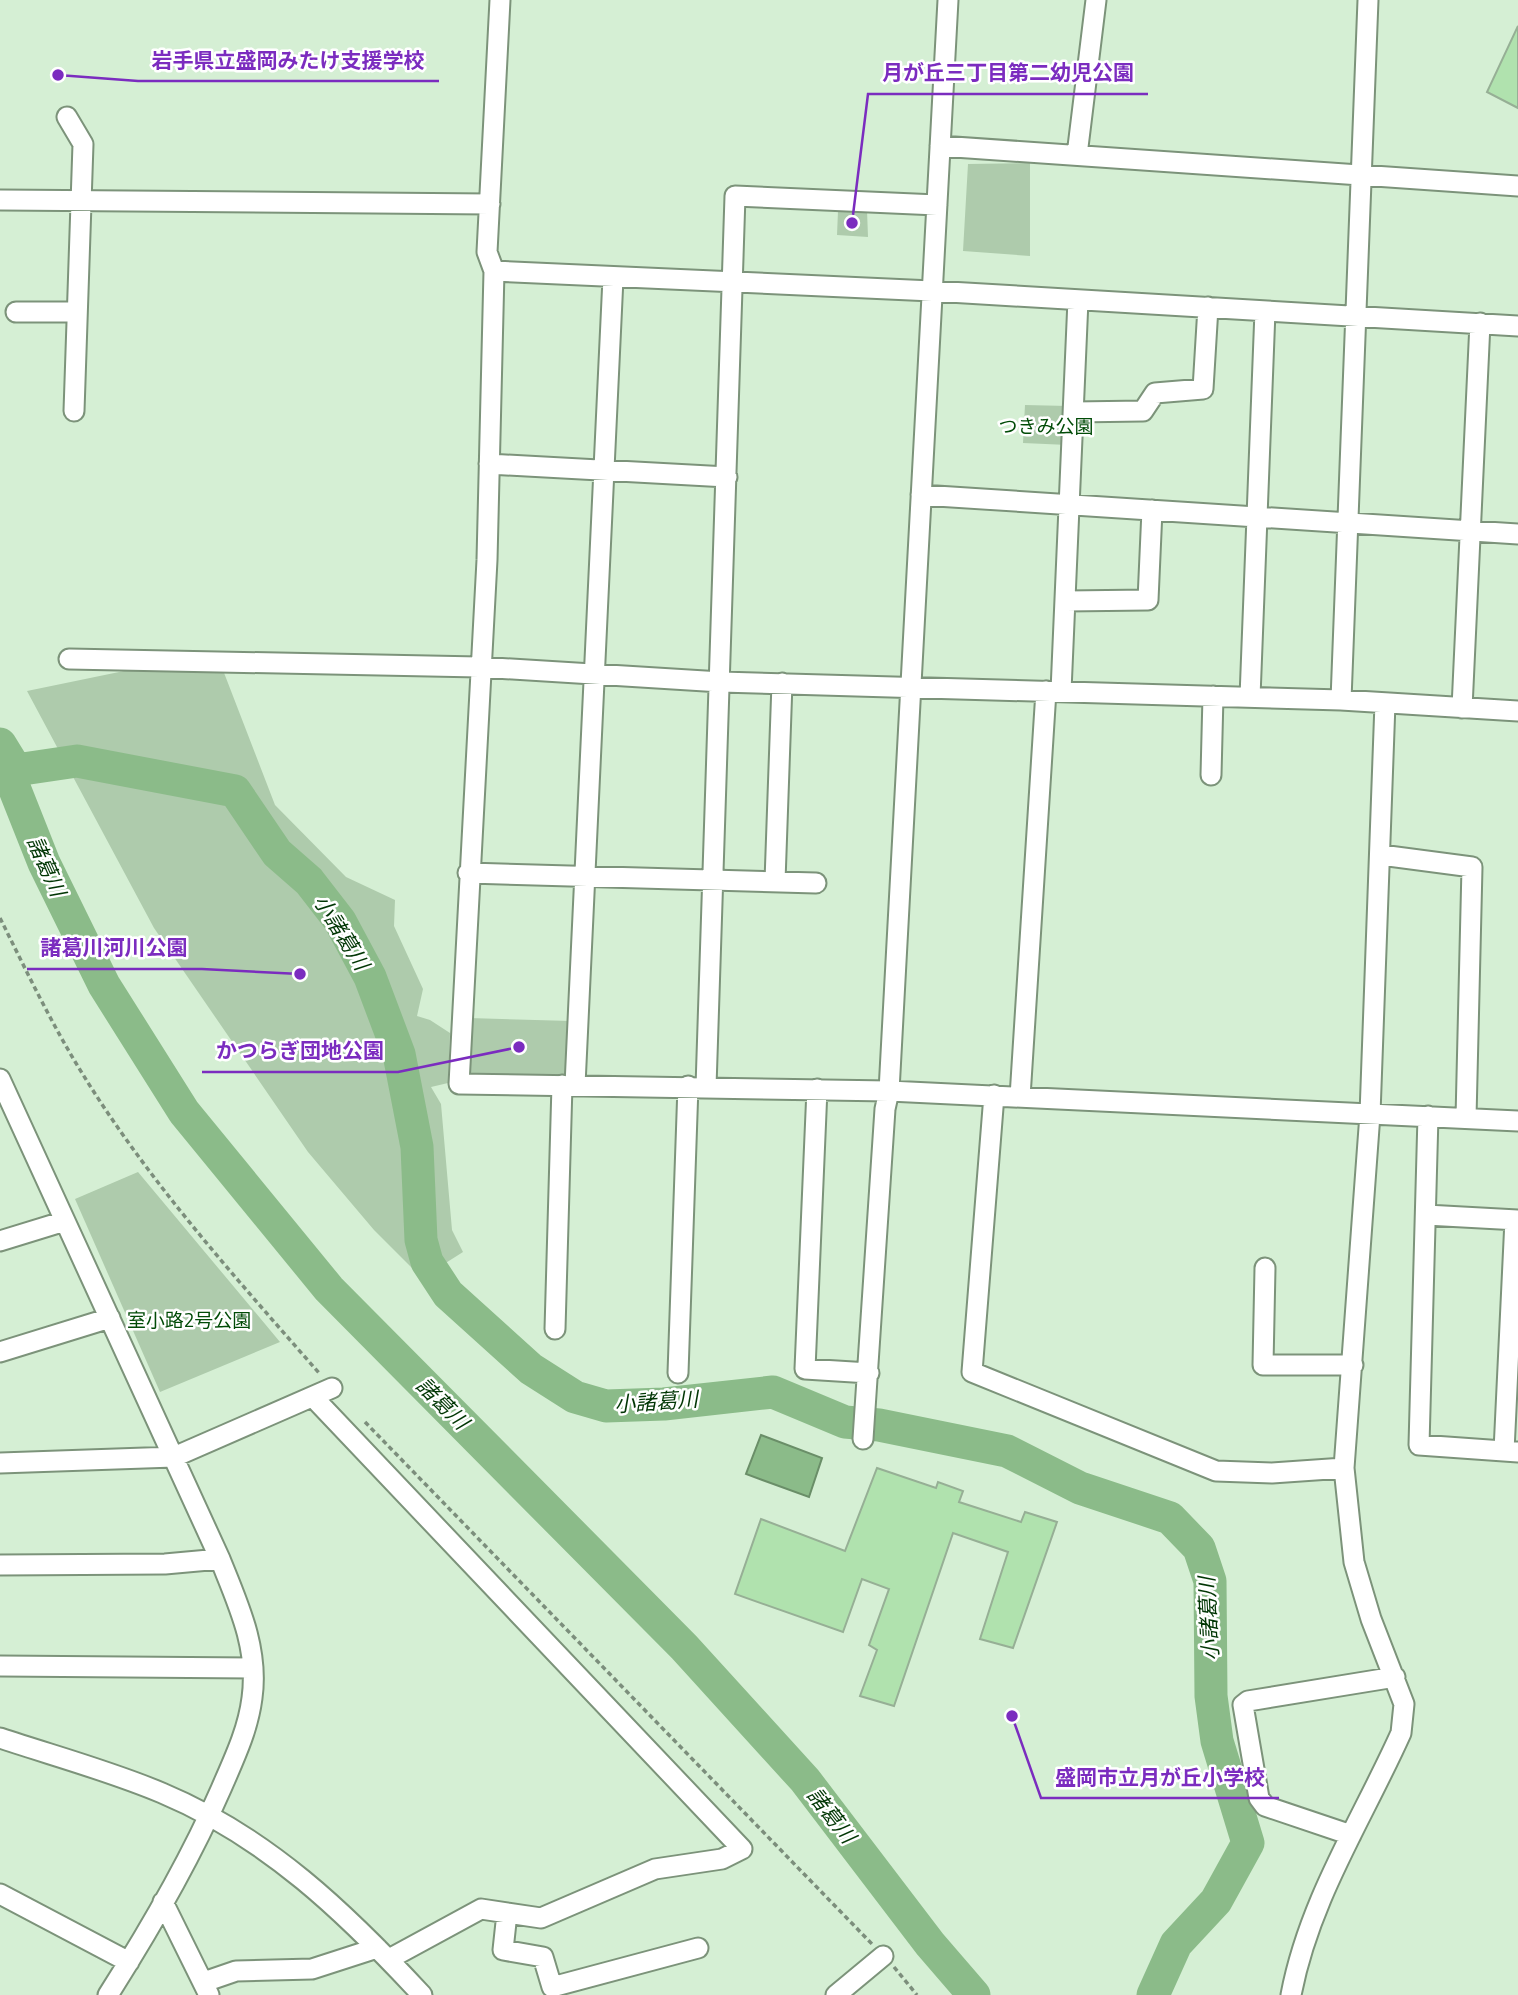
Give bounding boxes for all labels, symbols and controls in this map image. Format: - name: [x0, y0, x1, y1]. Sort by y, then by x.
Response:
- callout: 岩手県立盛岡みたけ支援学校: [138, 39, 439, 81]
- text: 岩手県立盛岡みたけ支援学校: [152, 44, 425, 76]
- callout: 月が丘三丁目第二幼児公園: [868, 52, 1148, 94]
- text: 月が丘三丁目第二幼児公園: [882, 56, 1134, 88]
- park label: つきみ公園: [998, 411, 1094, 440]
- water label: 諸葛川: [20, 831, 75, 903]
- water label: 小諸葛川: [306, 888, 379, 978]
- callout: 諸葛川河川公園: [27, 927, 202, 969]
- text: 諸葛川河川公園: [41, 931, 188, 963]
- callout: かつらぎ団地公園: [202, 1030, 398, 1072]
- text: かつらぎ団地公園: [216, 1034, 384, 1066]
- park label: 室小路2号公園: [127, 1305, 251, 1334]
- water label: 諸葛川: [409, 1369, 478, 1438]
- water label: 小諸葛川: [613, 1382, 701, 1420]
- water label: 小諸葛川: [1190, 1574, 1226, 1662]
- callout: 盛岡市立月が丘小学校: [1041, 1756, 1279, 1798]
- text: 盛岡市立月が丘小学校: [1055, 1761, 1265, 1793]
- water label: 諸葛川: [800, 1780, 865, 1851]

